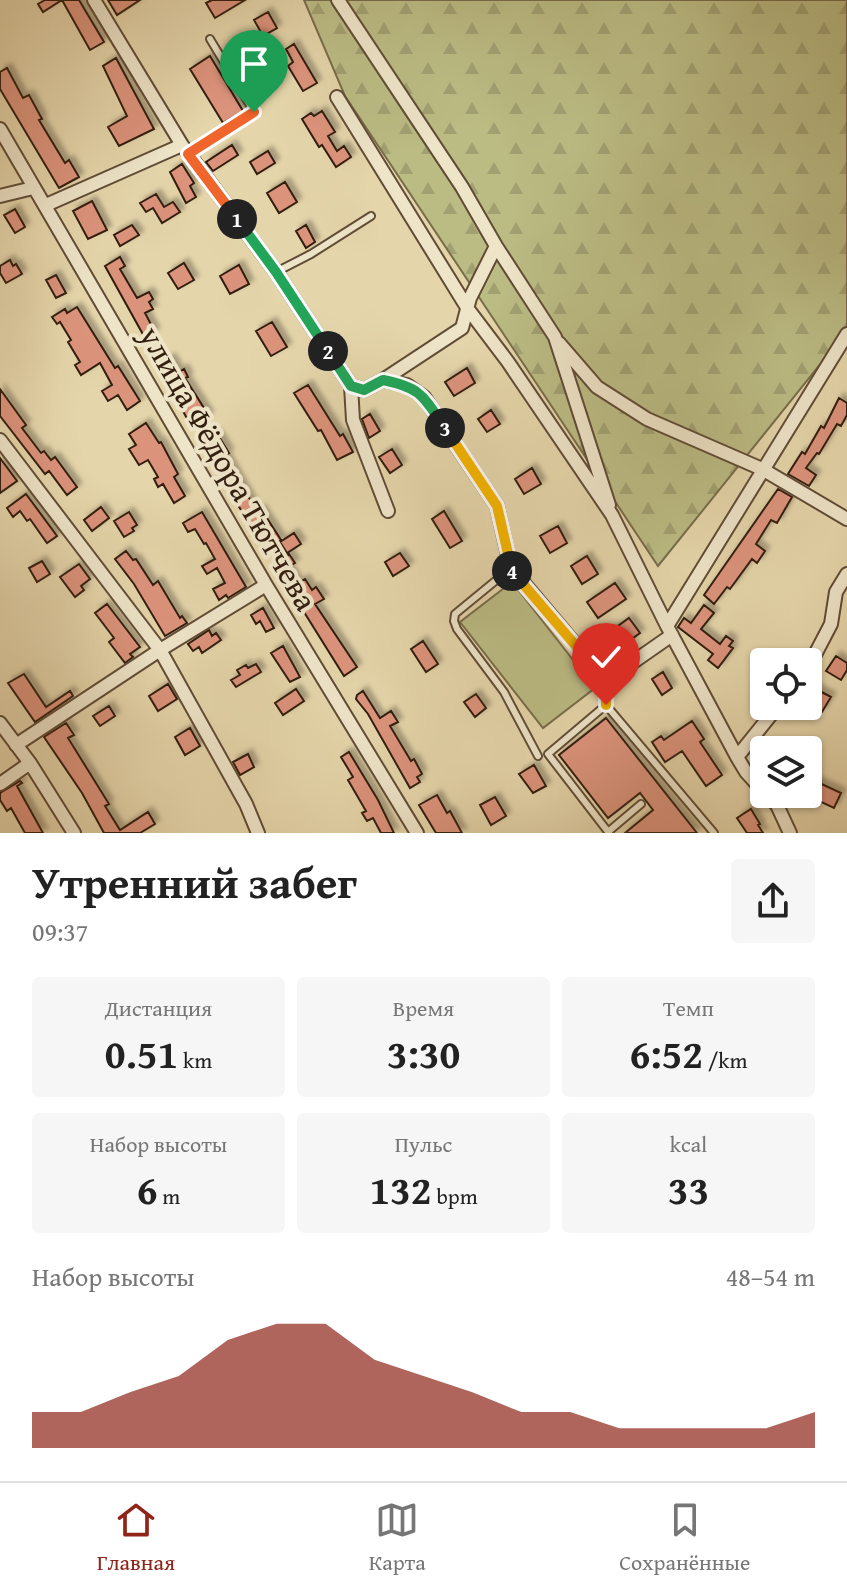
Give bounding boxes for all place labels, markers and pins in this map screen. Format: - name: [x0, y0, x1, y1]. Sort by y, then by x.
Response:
- pin: [220, 30, 288, 112]
- pin: 1: [217, 199, 257, 239]
- pin: 2: [308, 331, 348, 371]
- pin: 3: [425, 408, 465, 448]
- pin: 4: [492, 551, 532, 591]
- pin: [572, 623, 640, 705]

